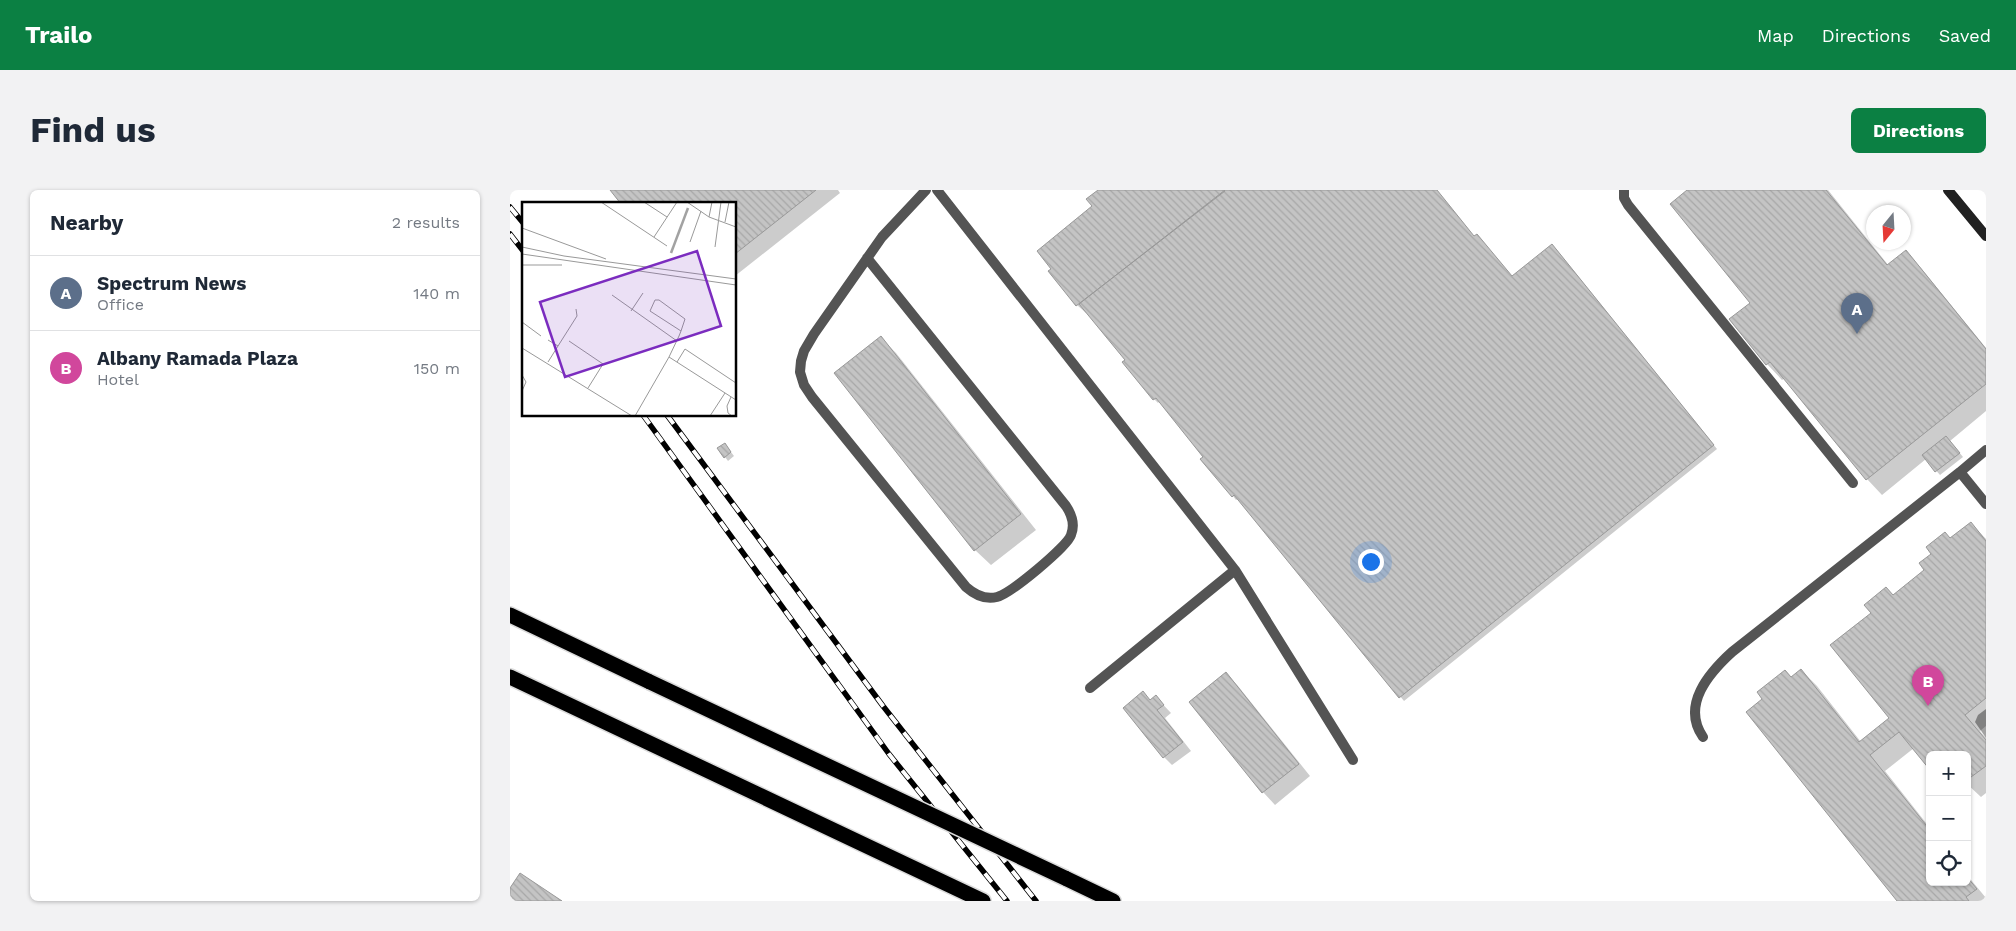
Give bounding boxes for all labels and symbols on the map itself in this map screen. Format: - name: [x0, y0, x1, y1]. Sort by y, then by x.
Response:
- inset map: [522, 202, 736, 416]
- north arrow: [1866, 205, 1911, 250]
- pin: A: [1841, 293, 1873, 334]
- your location: [1358, 549, 1384, 575]
- pin: B: [1912, 665, 1944, 706]

